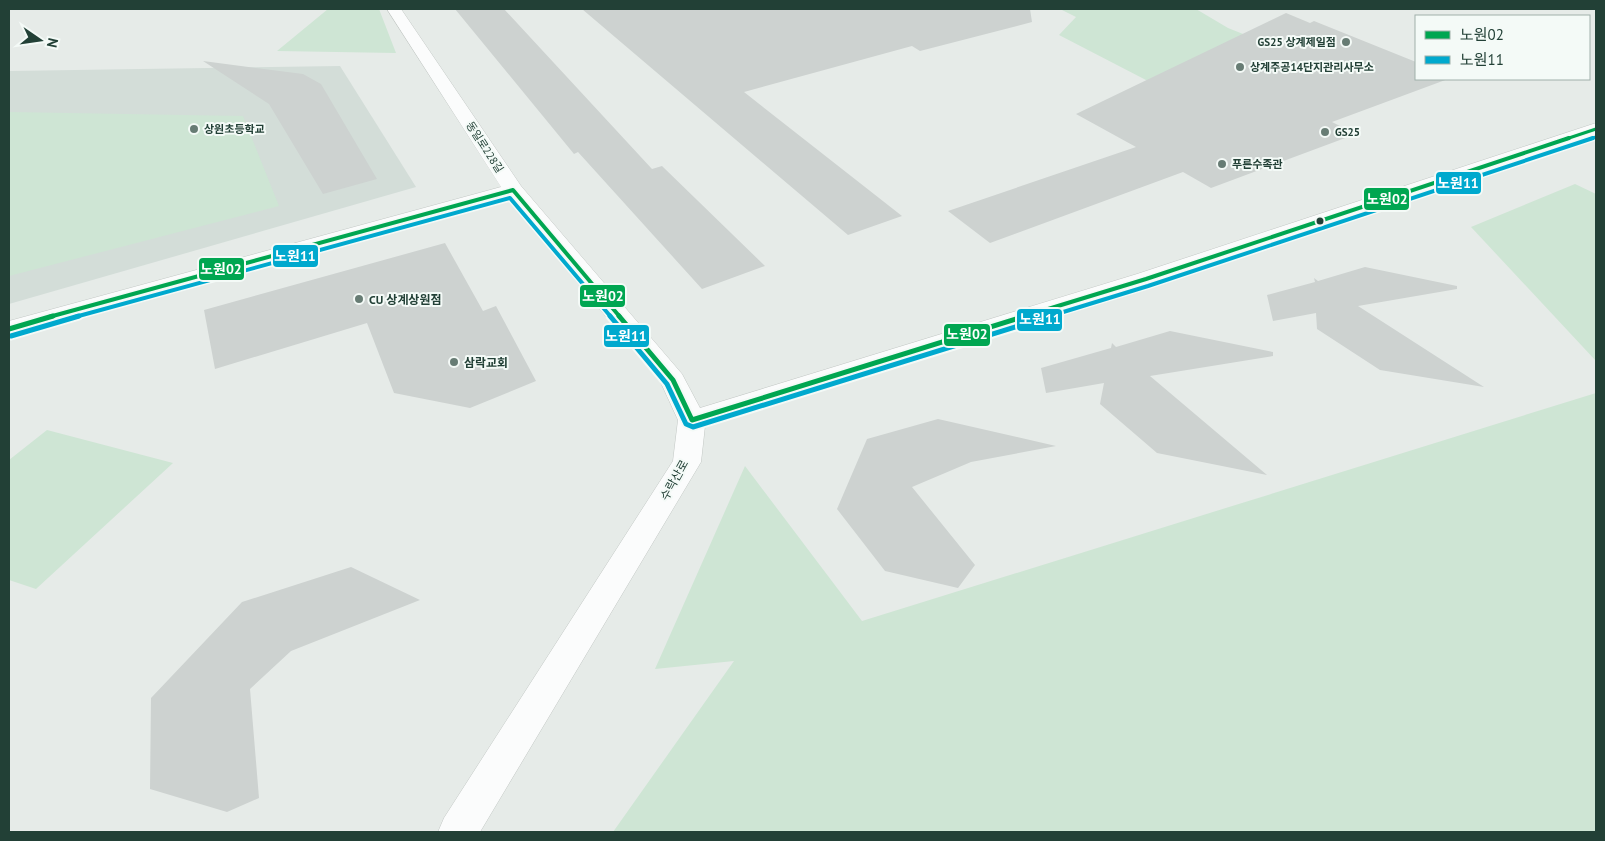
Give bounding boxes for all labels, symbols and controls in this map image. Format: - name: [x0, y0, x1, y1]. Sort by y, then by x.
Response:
- north arrow: [15, 15, 65, 65]
- legend: [1415, 15, 1590, 80]
- text: 노원02: [1460, 25, 1504, 44]
- place label: GS25 상계제일점: [1258, 35, 1336, 49]
- text: N: [43, 36, 62, 49]
- marker: GS25 상계제일점: [1340, 36, 1352, 48]
- text: 노원11: [1460, 50, 1504, 69]
- place label: 상계주공14단지관리사무소: [1250, 60, 1374, 74]
- marker: 상계주공14단지관리사무소: [1234, 61, 1246, 73]
- street label: 동일로228길: [463, 119, 507, 175]
- place label: 상원초등학교: [204, 122, 265, 136]
- marker: 상원초등학교: [188, 123, 200, 135]
- place label: GS25: [1335, 125, 1360, 139]
- marker: GS25: [1319, 126, 1331, 138]
- place label: 푸른수족관: [1232, 157, 1283, 171]
- marker: 푸른수족관: [1216, 158, 1228, 170]
- line badge: 노원11: [1435, 171, 1482, 195]
- text: 노원11: [1437, 174, 1479, 192]
- line badge: 노원02: [1363, 187, 1410, 211]
- text: 노원02: [1366, 190, 1408, 208]
- unlabelled marker: [1315, 216, 1325, 226]
- line badge: 노원11: [272, 244, 319, 268]
- text: 노원11: [274, 247, 316, 265]
- line badge: 노원02: [198, 257, 245, 281]
- text: 노원02: [200, 260, 242, 278]
- line badge: 노원02: [579, 284, 626, 308]
- text: 노원02: [582, 287, 624, 305]
- place label: CU 상계상원점: [369, 292, 441, 307]
- marker: CU 상계상원점: [353, 293, 365, 305]
- line badge: 노원11: [1016, 308, 1063, 332]
- text: 노원11: [1019, 310, 1061, 328]
- line badge: 노원02: [943, 323, 991, 347]
- line badge: 노원11: [603, 324, 650, 348]
- text: 노원02: [946, 325, 988, 343]
- text: 노원11: [605, 327, 647, 345]
- place label: 삼락교회: [464, 355, 508, 370]
- marker: 삼락교회: [448, 356, 460, 368]
- street label: 수락산로: [657, 457, 691, 503]

